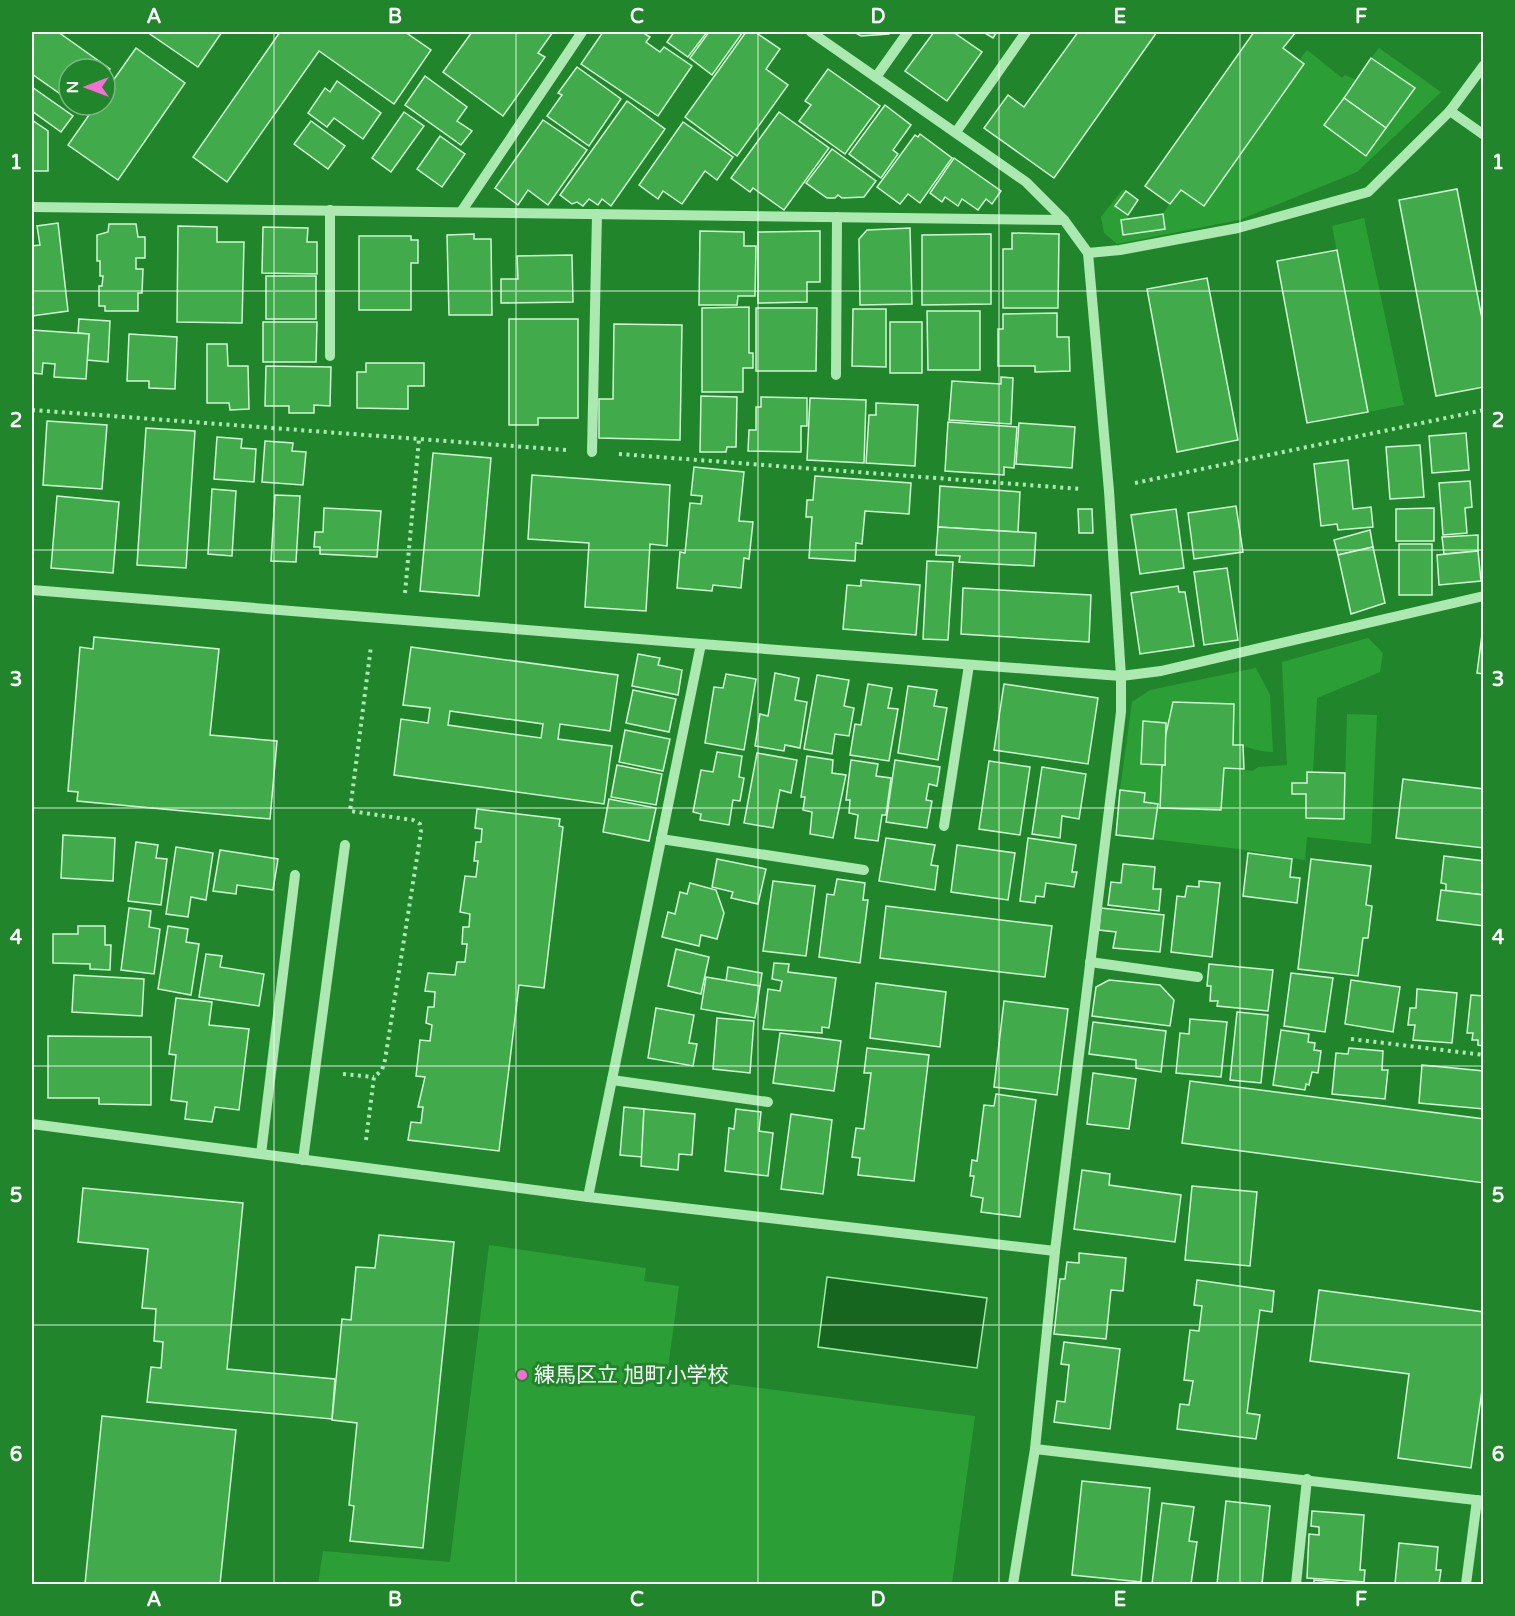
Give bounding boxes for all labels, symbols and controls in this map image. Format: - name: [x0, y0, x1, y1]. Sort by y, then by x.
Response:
- text: A: [147, 5, 162, 29]
- text: B: [388, 5, 402, 29]
- text: C: [630, 5, 644, 29]
- text: D: [870, 5, 886, 29]
- text: E: [1114, 5, 1127, 29]
- text: F: [1355, 5, 1367, 29]
- north arrow: [57, 57, 117, 117]
- text: N: [63, 81, 83, 93]
- text: 1: [10, 151, 22, 175]
- text: 1: [1492, 151, 1504, 175]
- text: 2: [10, 409, 22, 433]
- text: 2: [1492, 409, 1504, 433]
- text: 3: [10, 668, 22, 692]
- text: 3: [1492, 668, 1504, 692]
- text: 4: [10, 926, 23, 950]
- text: 4: [1492, 926, 1505, 950]
- text: 5: [10, 1184, 22, 1208]
- text: 5: [1492, 1184, 1504, 1208]
- place label: 練馬区立 旭町小学校: [534, 1363, 728, 1388]
- marker: 練馬区立 旭町小学校: [515, 1368, 529, 1382]
- text: 6: [10, 1443, 22, 1467]
- text: 6: [1492, 1443, 1504, 1467]
- text: A: [147, 1588, 162, 1612]
- text: B: [388, 1588, 402, 1612]
- text: C: [630, 1588, 644, 1612]
- text: D: [870, 1588, 886, 1612]
- text: E: [1114, 1588, 1127, 1612]
- text: F: [1355, 1588, 1367, 1612]

